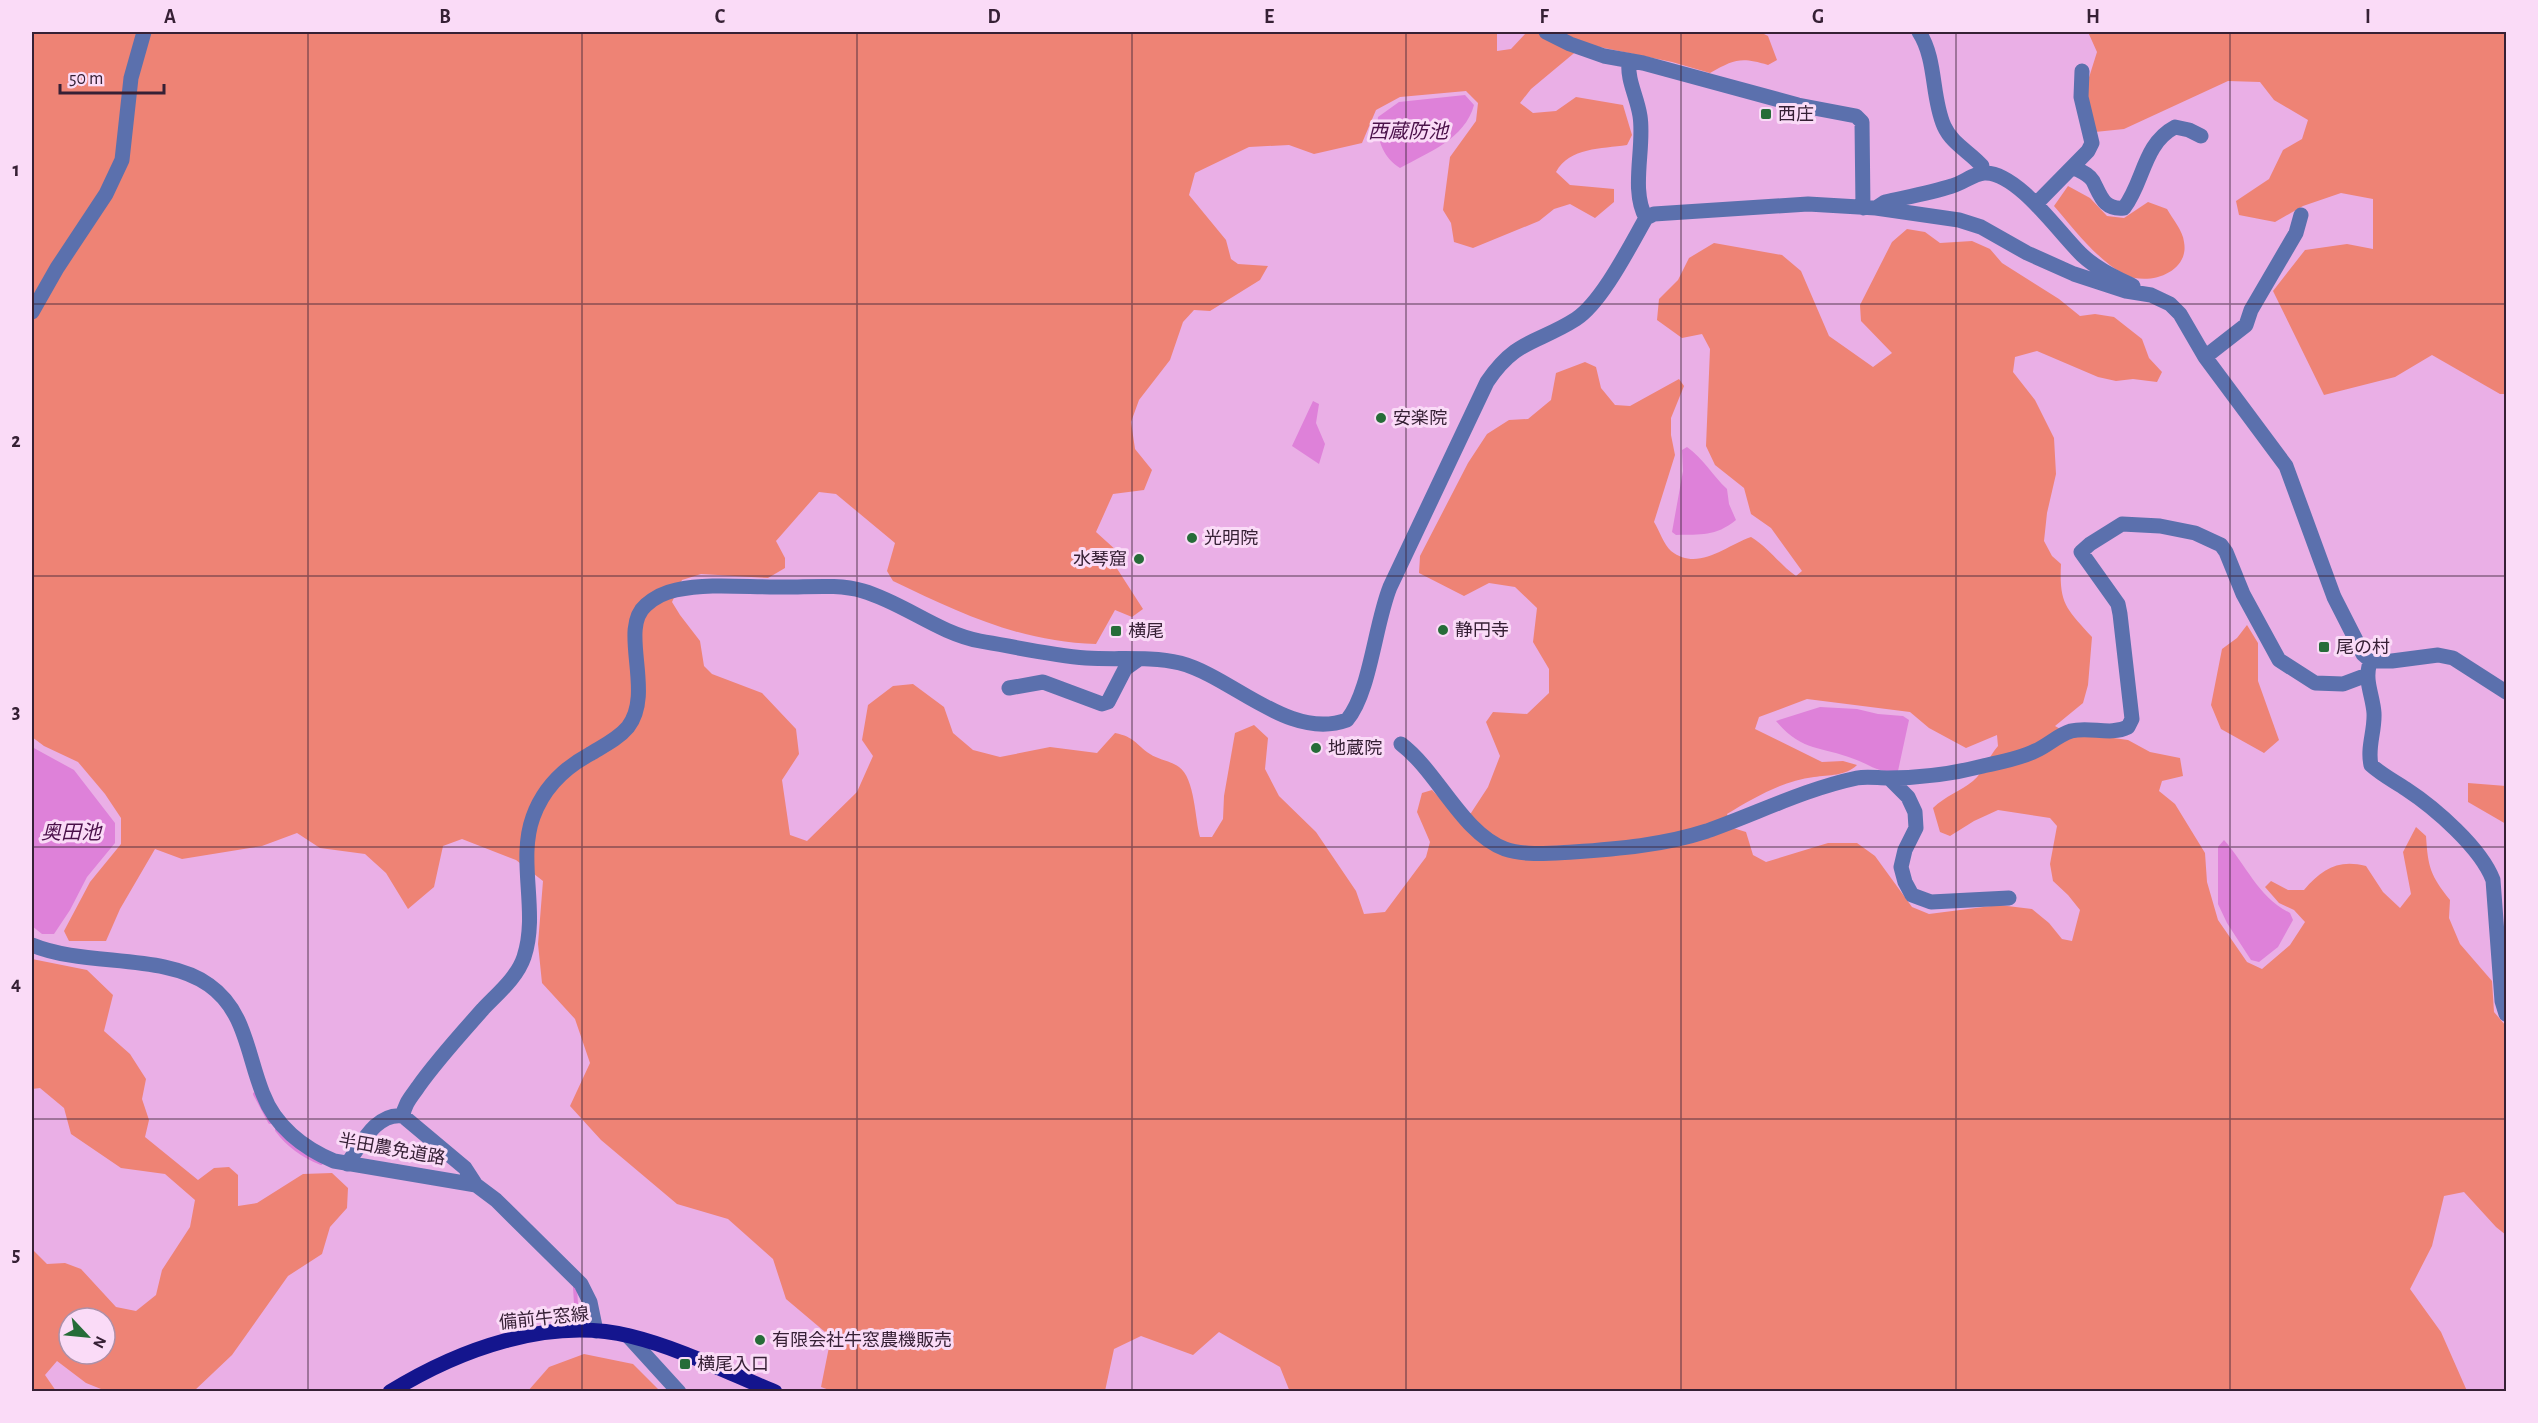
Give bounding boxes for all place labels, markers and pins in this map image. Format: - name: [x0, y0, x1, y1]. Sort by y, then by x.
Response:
- place label: 西庄: [1778, 105, 1814, 124]
- marker: 西庄: [1759, 107, 1773, 121]
- place label: 安楽院: [1393, 409, 1447, 428]
- marker: 安楽院: [1374, 411, 1388, 425]
- place label: 光明院: [1204, 529, 1258, 548]
- marker: 光明院: [1185, 531, 1199, 545]
- place label: 水琴窟: [1073, 550, 1127, 569]
- marker: 水琴窟: [1132, 552, 1146, 566]
- place label: 静円寺: [1455, 620, 1509, 640]
- place label: 横尾: [1128, 622, 1164, 641]
- marker: 静円寺: [1436, 623, 1450, 637]
- marker: 横尾: [1109, 624, 1123, 638]
- place label: 尾の村: [2336, 637, 2390, 657]
- marker: 尾の村: [2317, 640, 2331, 654]
- place label: 地蔵院: [1328, 739, 1382, 758]
- marker: 地蔵院: [1309, 741, 1323, 755]
- place label: 有限会社牛窓農機販売: [772, 1330, 952, 1350]
- marker: 有限会社牛窓農機販売: [753, 1333, 767, 1347]
- place label: 横尾入口: [697, 1355, 769, 1374]
- marker: 横尾入口: [678, 1357, 692, 1371]

